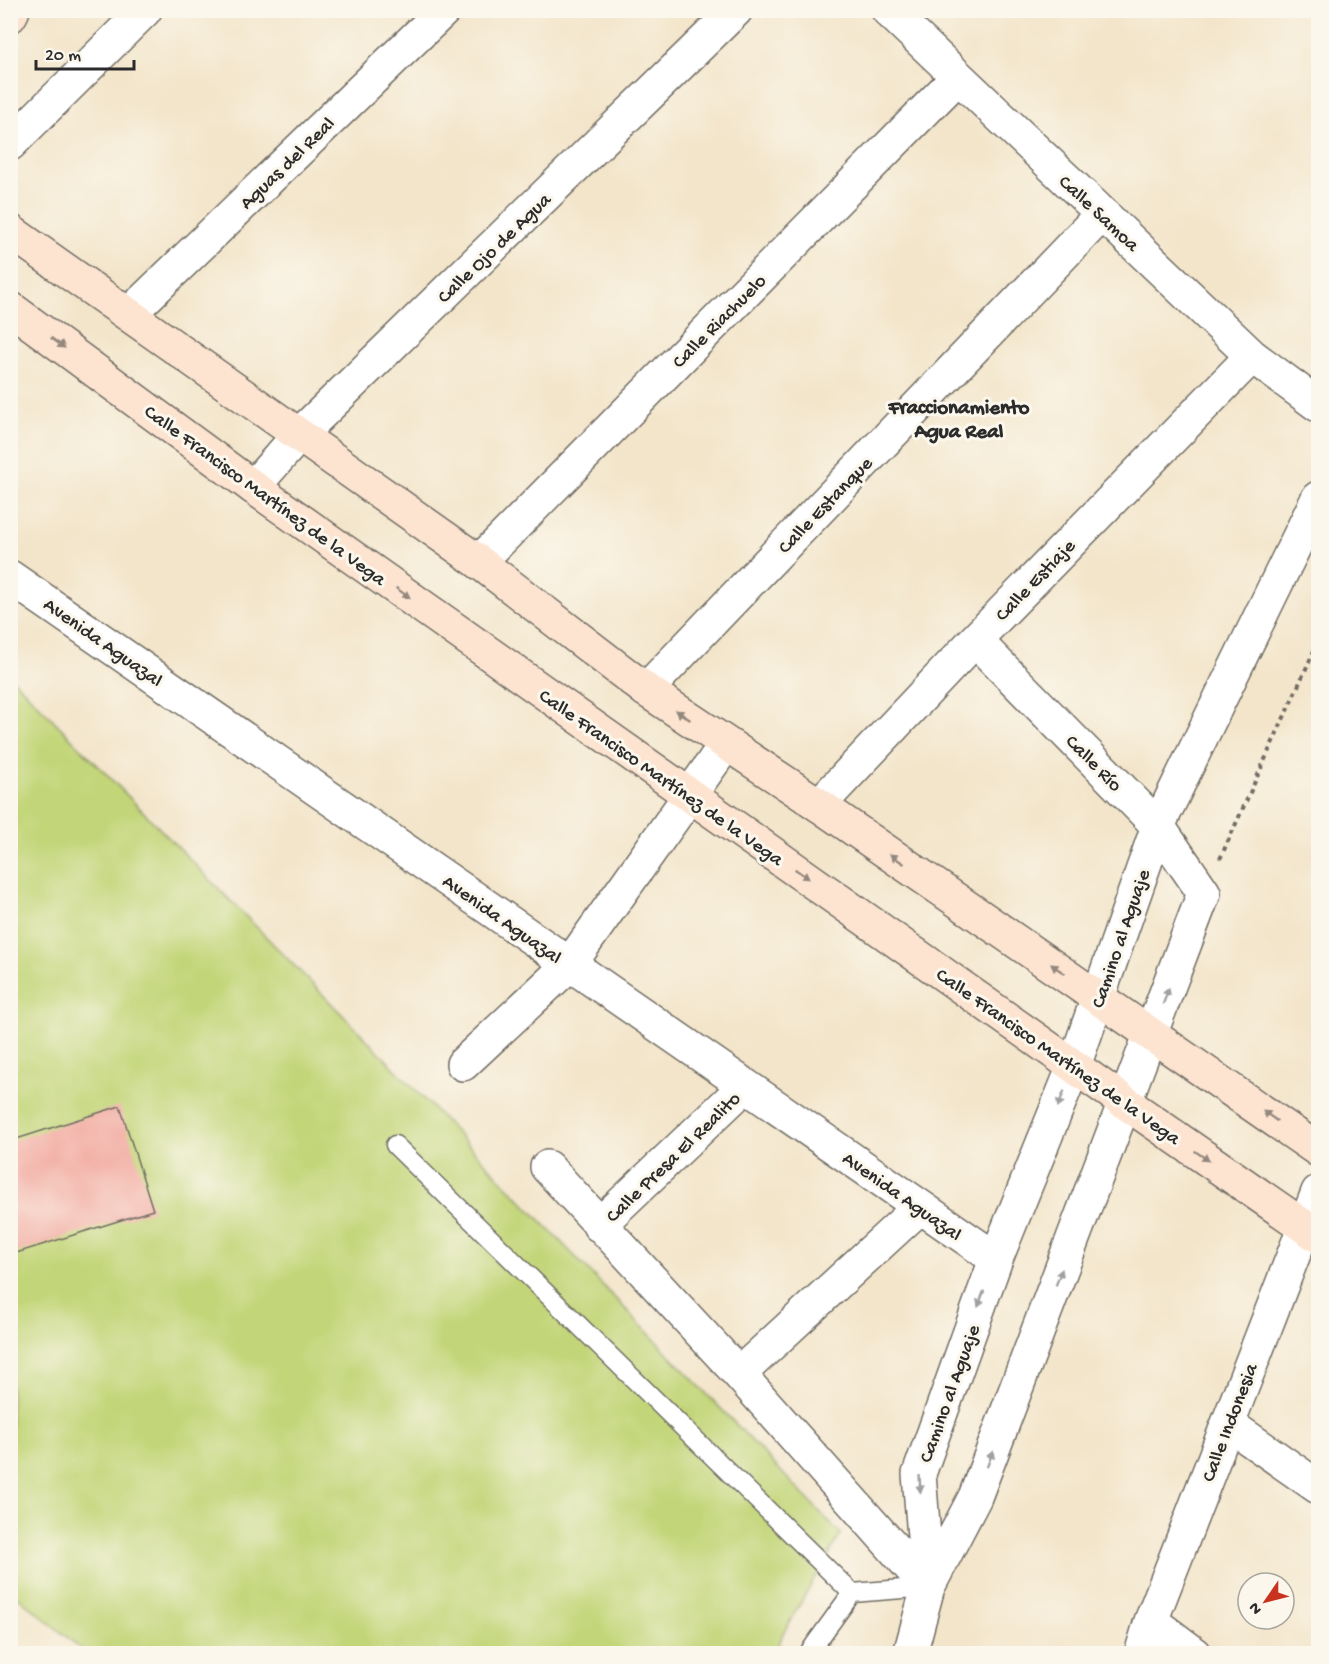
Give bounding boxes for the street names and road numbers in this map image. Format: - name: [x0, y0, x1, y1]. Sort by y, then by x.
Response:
- street label: Aguas del Real: [236, 113, 341, 216]
- street label: Calle Samoa: [1053, 171, 1143, 258]
- street label: Calle Ojo de Agua: [434, 189, 558, 310]
- street label: Calle Riachuelo: [669, 271, 772, 374]
- street label: Calle Francisco Martínez de la Vega: [139, 401, 390, 593]
- street label: Calle Estanque: [774, 453, 879, 560]
- street label: Calle Estiaje: [992, 535, 1082, 627]
- street label: Avenida Aguazal: [38, 594, 166, 694]
- street label: Calle Francisco Martínez de la Vega: [533, 685, 787, 873]
- street label: Calle Río: [1059, 731, 1126, 798]
- street label: Camino al Aguaje: [1088, 866, 1157, 1012]
- street label: Avenida Aguazal: [437, 871, 565, 971]
- street label: Calle Francisco Martínez de la Vega: [930, 964, 1184, 1152]
- street label: Calle Presa El Realito: [602, 1088, 747, 1229]
- street label: Avenida Aguazal: [837, 1148, 965, 1248]
- street label: Camino al Aguaje: [916, 1321, 987, 1466]
- street label: Calle Indonesia: [1198, 1360, 1265, 1486]

